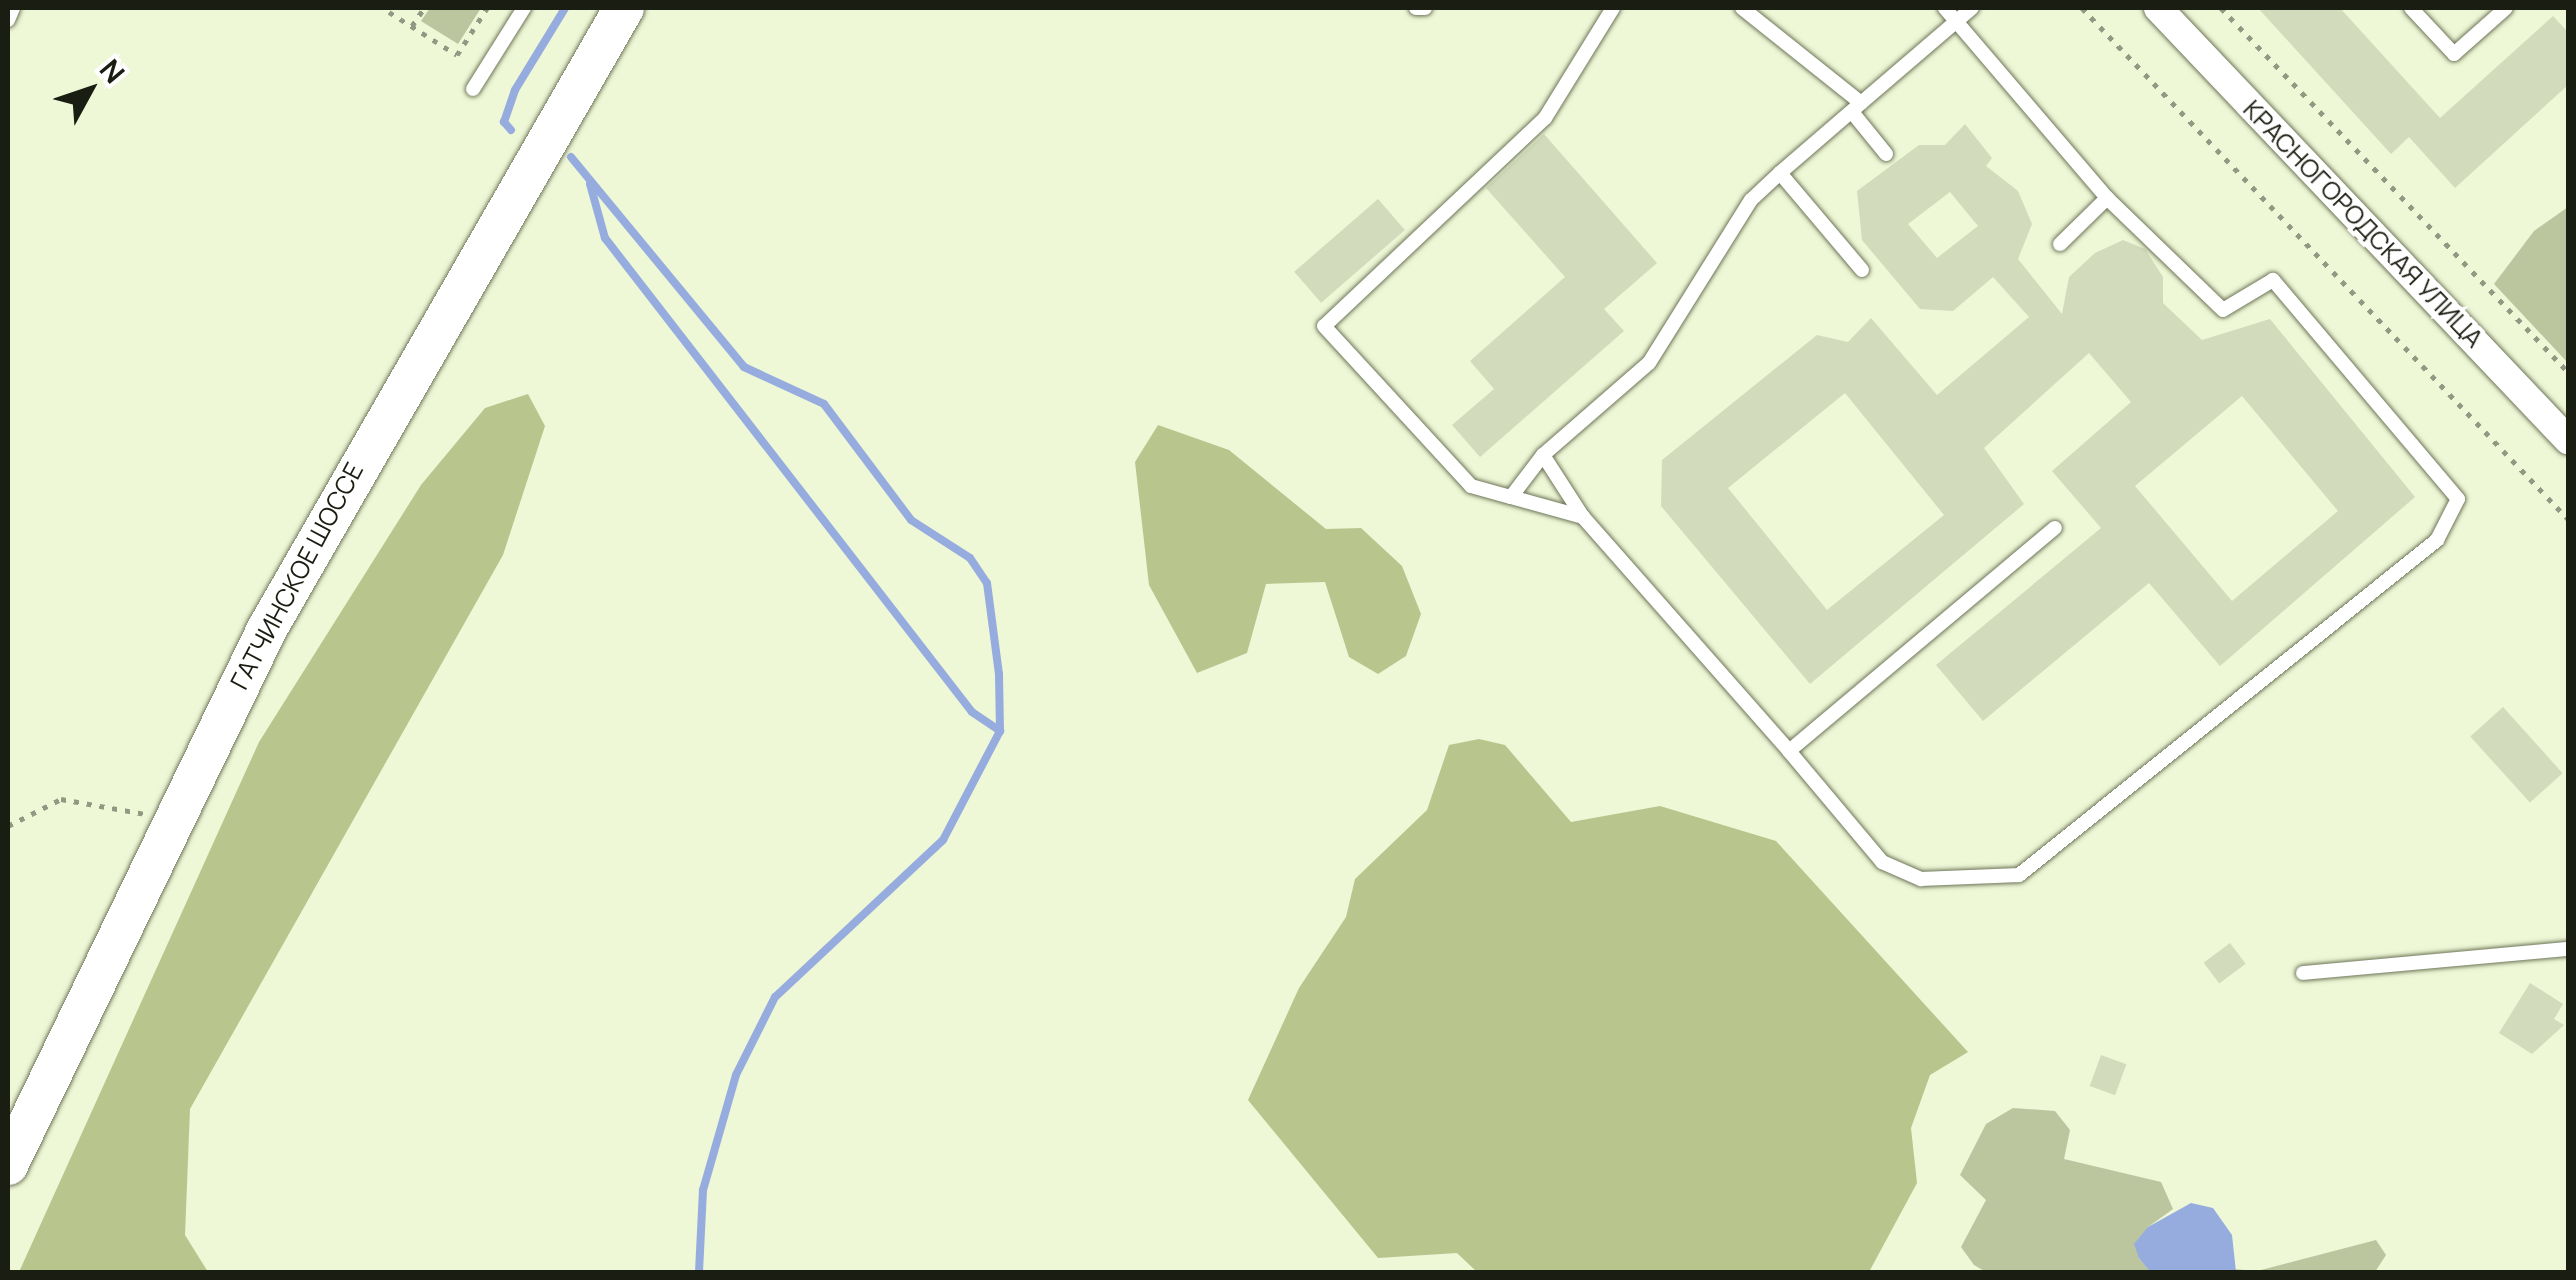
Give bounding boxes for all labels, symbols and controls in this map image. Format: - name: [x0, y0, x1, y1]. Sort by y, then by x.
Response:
- north arrow: [40, 40, 140, 140]
- text: N: [92, 51, 134, 91]
- street label: КРАСНОГОРОДСКАЯ УЛИЦА: [2237, 94, 2489, 354]
- street label: ГАТЧИНСКОЕ ШОССЕ: [225, 458, 369, 694]

